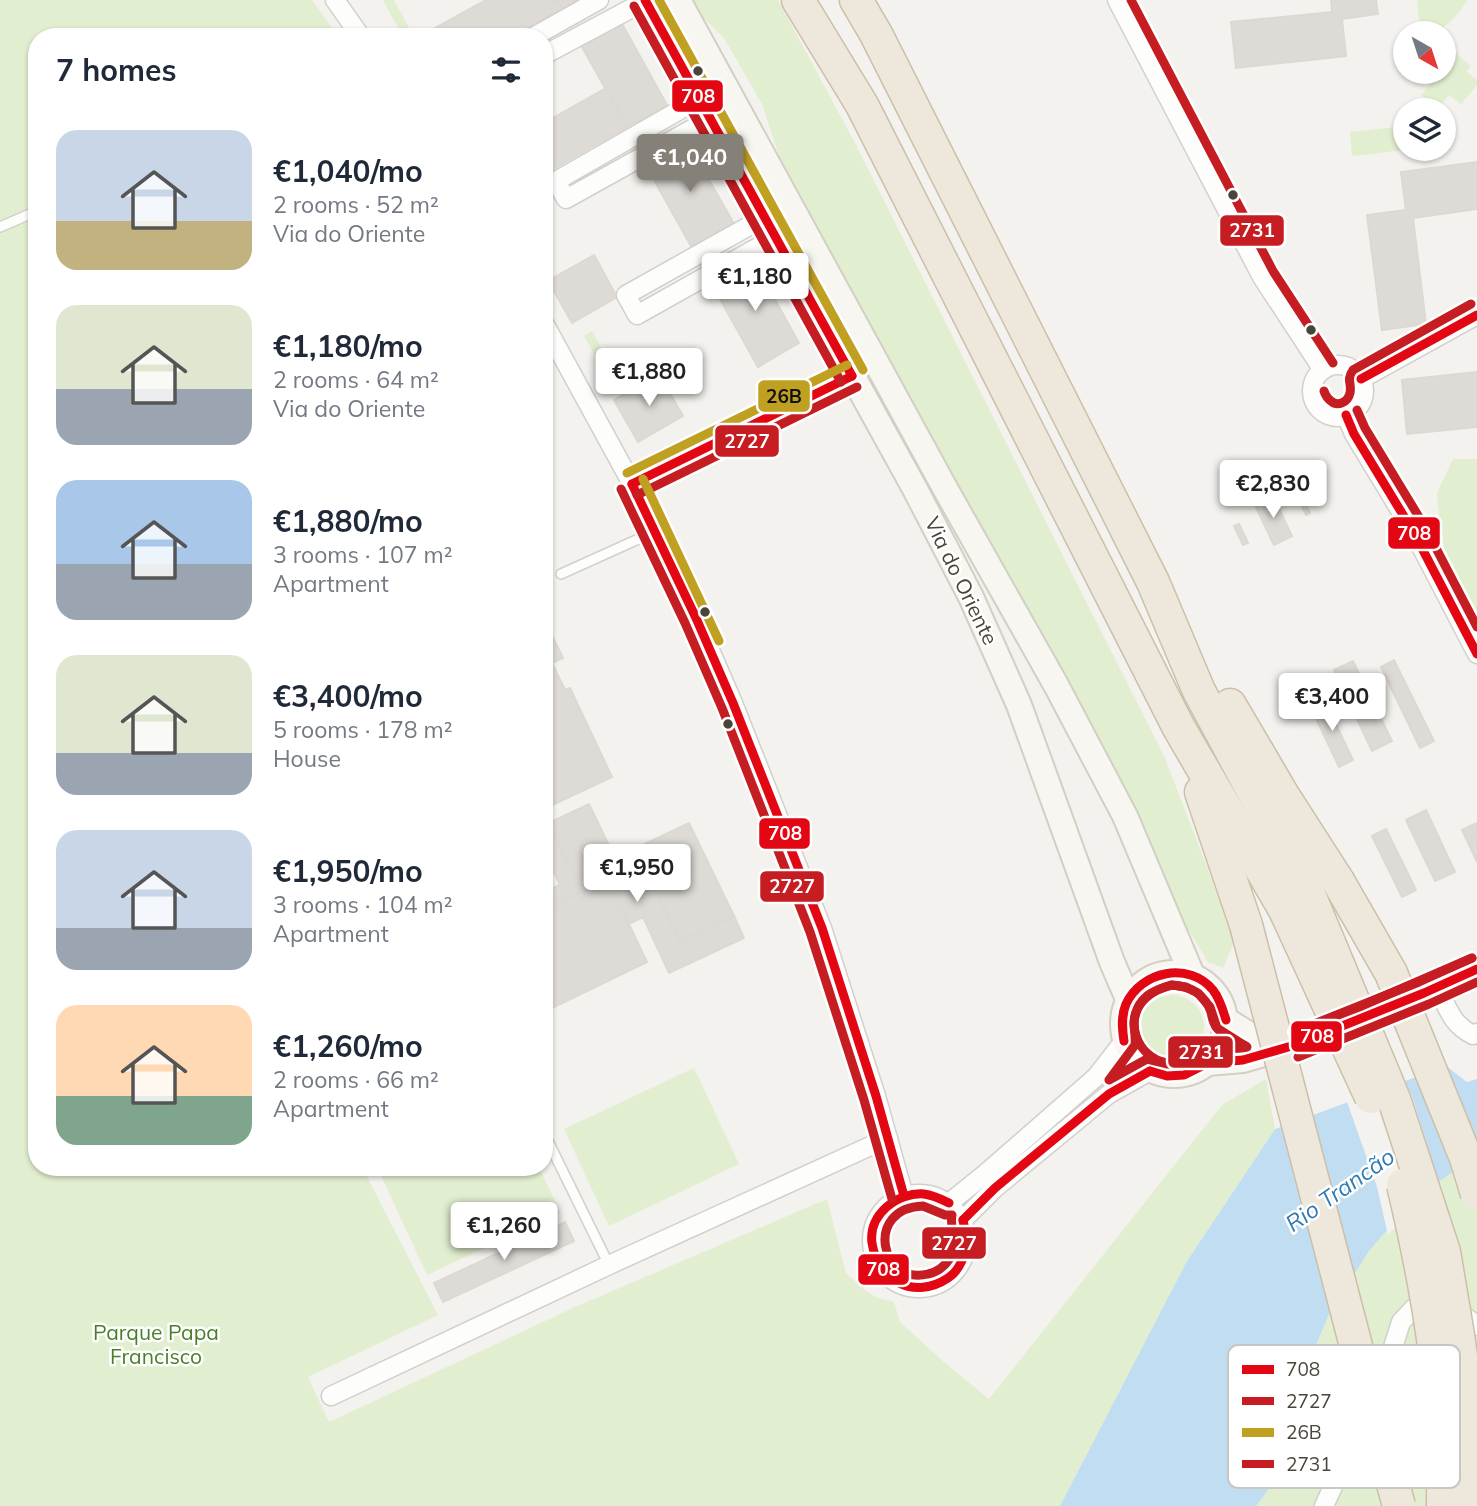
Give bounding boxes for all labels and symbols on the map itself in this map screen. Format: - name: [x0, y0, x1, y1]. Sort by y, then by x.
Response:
- north arrow: [1393, 21, 1456, 84]
- unlabelled marker: [691, 64, 705, 78]
- line badge: 708: [671, 79, 724, 113]
- text: 708: [681, 84, 715, 108]
- pin: €1,040: [633, 134, 747, 194]
- unlabelled marker: [1226, 188, 1240, 202]
- line badge: 2731: [1219, 214, 1285, 247]
- text: 2731: [1229, 218, 1275, 242]
- pin: €1,180: [698, 254, 812, 313]
- unlabelled marker: [1304, 323, 1318, 337]
- pin: €1,880: [592, 348, 706, 408]
- line badge: 26B: [757, 379, 811, 413]
- text: 26B: [766, 384, 802, 408]
- line badge: 2727: [714, 424, 780, 458]
- text: 2727: [724, 429, 770, 453]
- pin: €2,830: [1216, 461, 1330, 520]
- street label: Via do Oriente: [920, 512, 1004, 649]
- line badge: 708: [1387, 516, 1441, 550]
- text: 708: [1397, 521, 1431, 545]
- unlabelled marker: [698, 605, 712, 619]
- pin: €3,400: [1275, 674, 1389, 733]
- unlabelled marker: [721, 717, 735, 731]
- line badge: 708: [758, 817, 811, 850]
- text: 708: [768, 821, 802, 845]
- pin: €1,950: [580, 844, 694, 904]
- line badge: 2727: [759, 870, 825, 903]
- text: 2727: [769, 874, 815, 898]
- line badge: 708: [1290, 1020, 1343, 1053]
- text: 708: [1300, 1024, 1334, 1048]
- line badge: 2731: [1167, 1035, 1234, 1069]
- text: 2731: [1178, 1040, 1224, 1064]
- water label: Rio Trancão: [1280, 1141, 1400, 1238]
- pin: €1,260: [447, 1202, 561, 1262]
- line badge: 2727: [921, 1226, 987, 1260]
- text: 2727: [931, 1231, 977, 1255]
- line badge: 708: [857, 1253, 910, 1286]
- text: 708: [866, 1257, 900, 1281]
- park label: Parque Papa Francisco: [93, 1319, 219, 1369]
- legend: [1228, 1345, 1460, 1488]
- text: 708: [1286, 1357, 1320, 1381]
- text: 2727: [1286, 1389, 1332, 1413]
- text: 26B: [1286, 1420, 1322, 1444]
- text: 2731: [1286, 1452, 1332, 1476]

